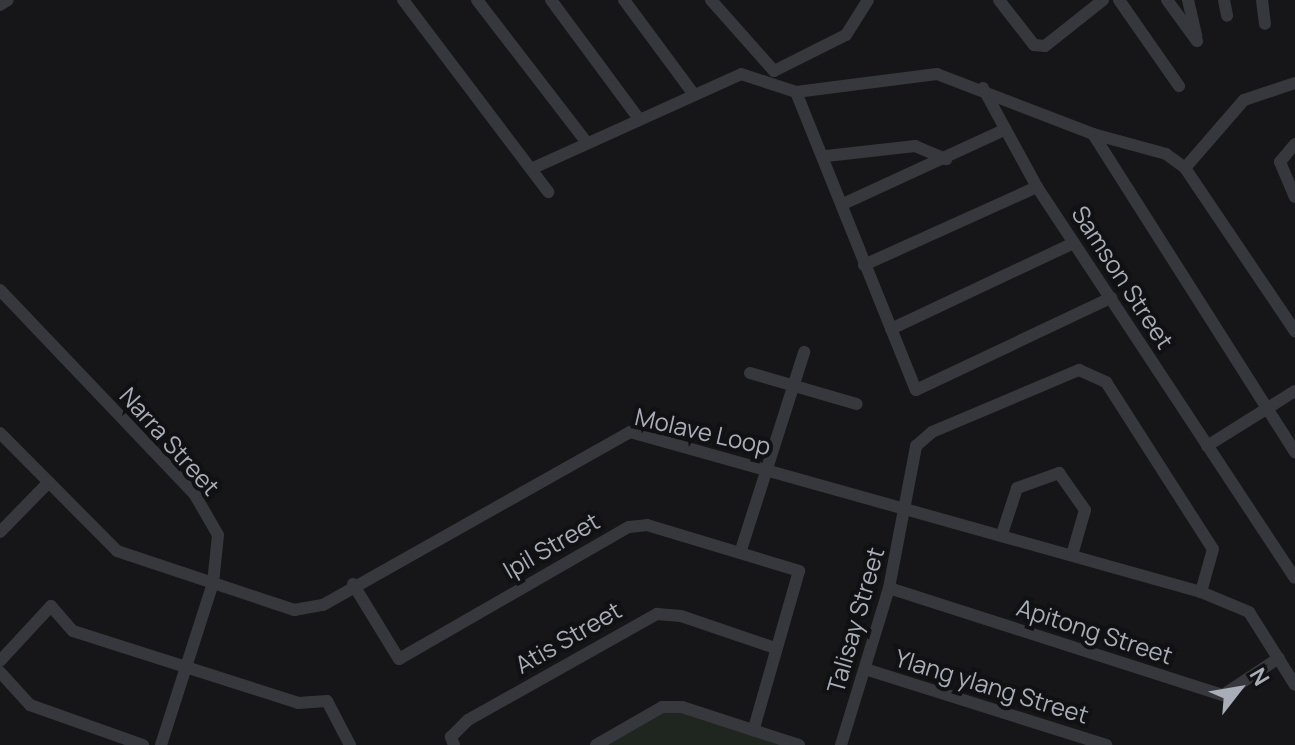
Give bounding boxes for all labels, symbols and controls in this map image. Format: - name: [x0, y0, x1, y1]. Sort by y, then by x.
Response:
- street label: Samson Street: [1066, 200, 1180, 354]
- street label: Narra Street: [114, 381, 226, 501]
- street label: Molave Loop: [632, 401, 774, 461]
- street label: Ipil Street: [498, 506, 604, 584]
- street label: Talisay Street: [820, 544, 890, 696]
- street label: Apitong Street: [1013, 592, 1177, 670]
- street label: Atis Street: [510, 595, 626, 679]
- street label: Ylang ylang Street: [892, 643, 1092, 729]
- north arrow: [1199, 649, 1279, 729]
- text: N: [1243, 662, 1276, 691]

